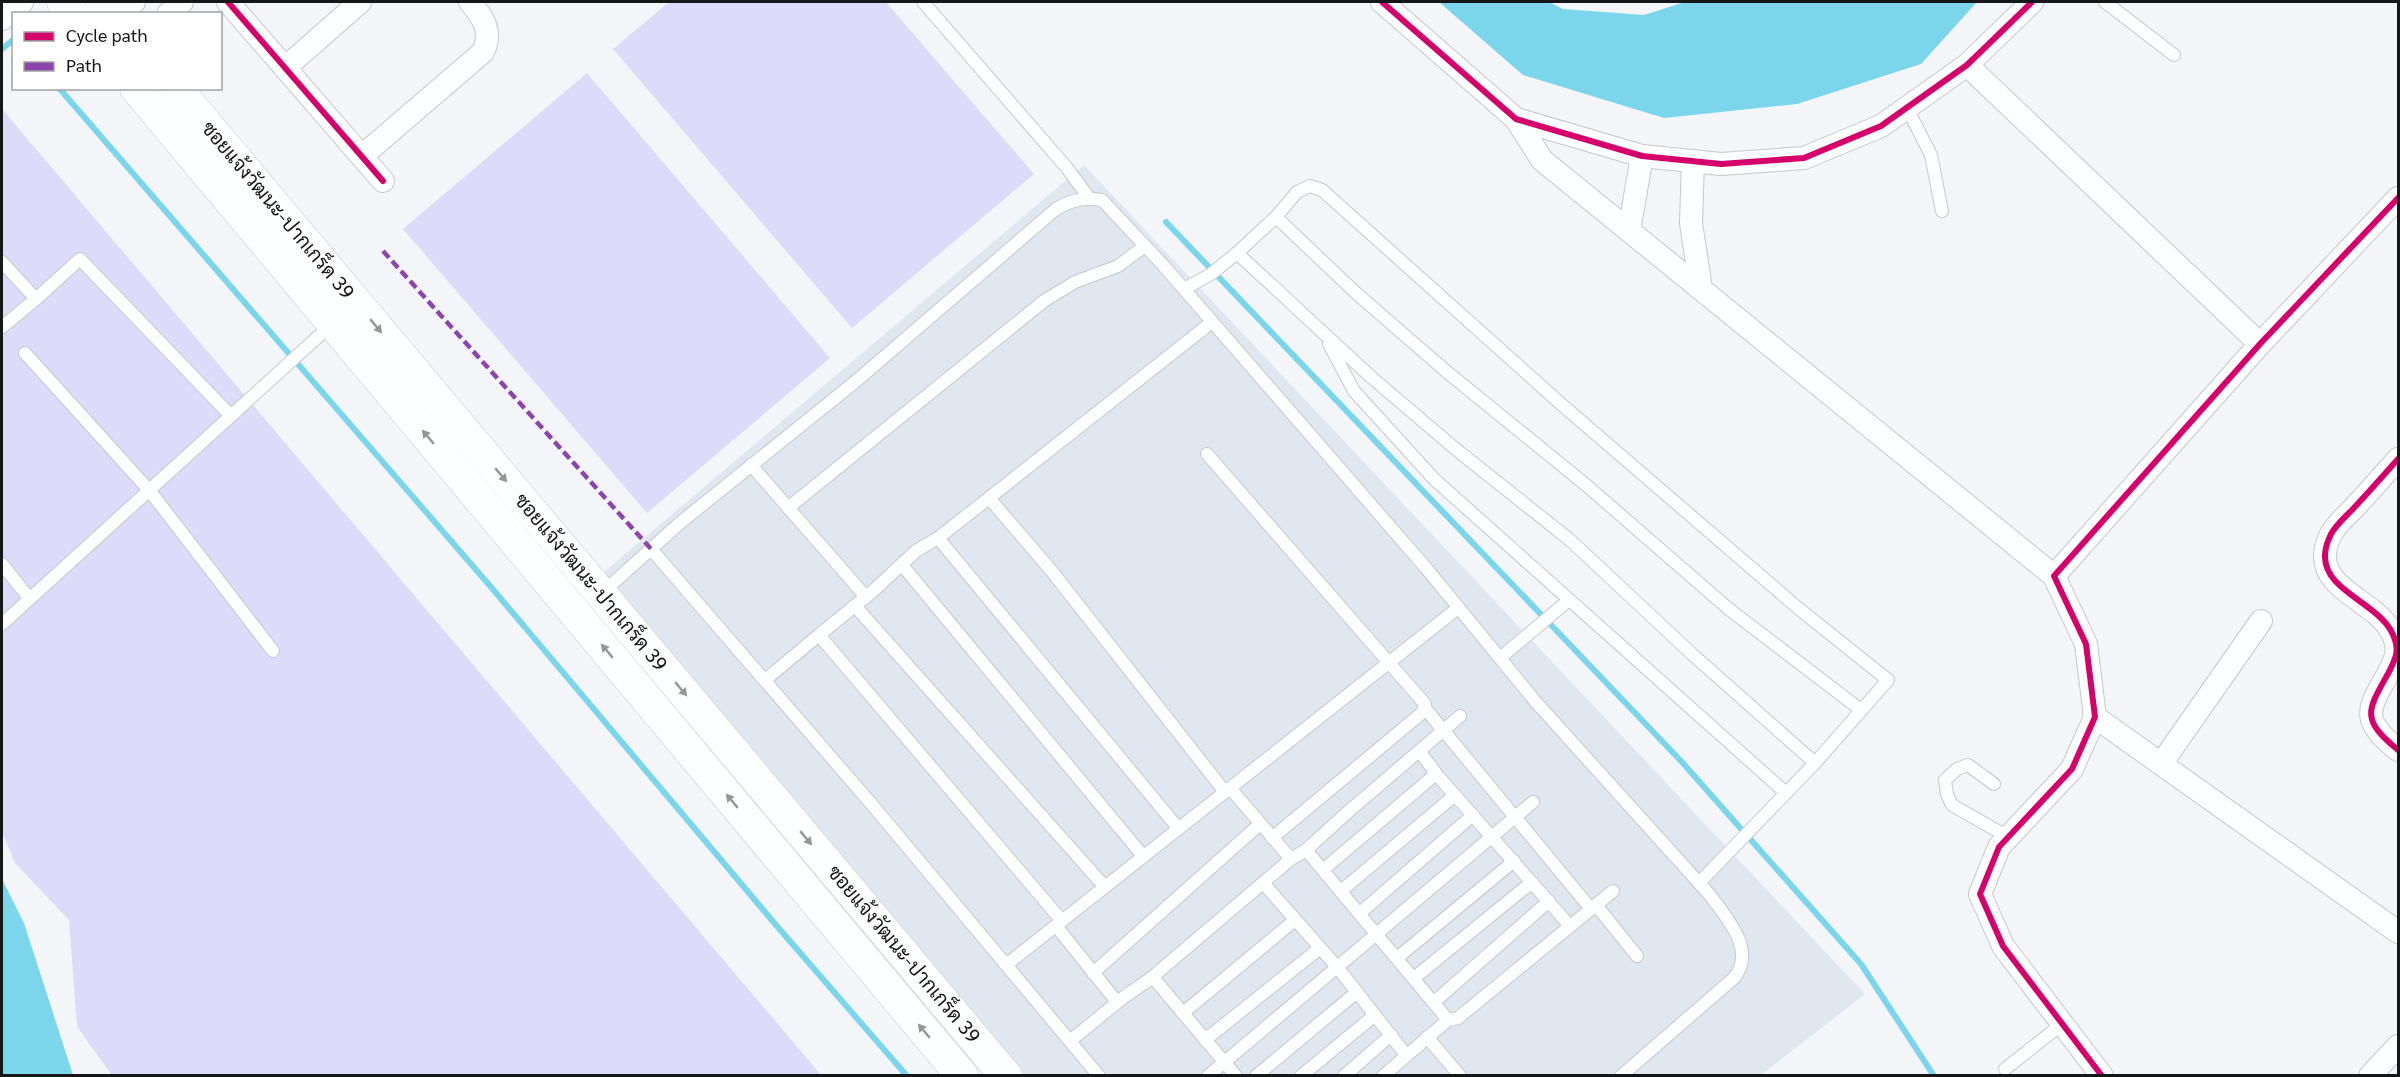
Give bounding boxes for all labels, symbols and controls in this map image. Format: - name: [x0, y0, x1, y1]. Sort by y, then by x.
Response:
- legend: [12, 12, 222, 90]
- text: Cycle path: [66, 23, 148, 46]
- text: Path: [66, 53, 102, 76]
- street label: ซอยแจ้งวัฒนะ-ปากเกร็ด 39: [197, 114, 362, 304]
- one-way arrow: [369, 318, 382, 334]
- one-way arrow: [421, 429, 434, 445]
- one-way arrow: [494, 467, 507, 482]
- street label: ซอยแจ้งวัฒนะ-ปากเกร็ด 39: [510, 486, 675, 676]
- one-way arrow: [601, 644, 614, 659]
- one-way arrow: [674, 681, 687, 696]
- one-way arrow: [726, 794, 739, 809]
- one-way arrow: [800, 830, 813, 846]
- street label: ซอยแจ้งวัฒนะ-ปากเกร็ด 39: [823, 858, 988, 1048]
- one-way arrow: [918, 1023, 931, 1039]

